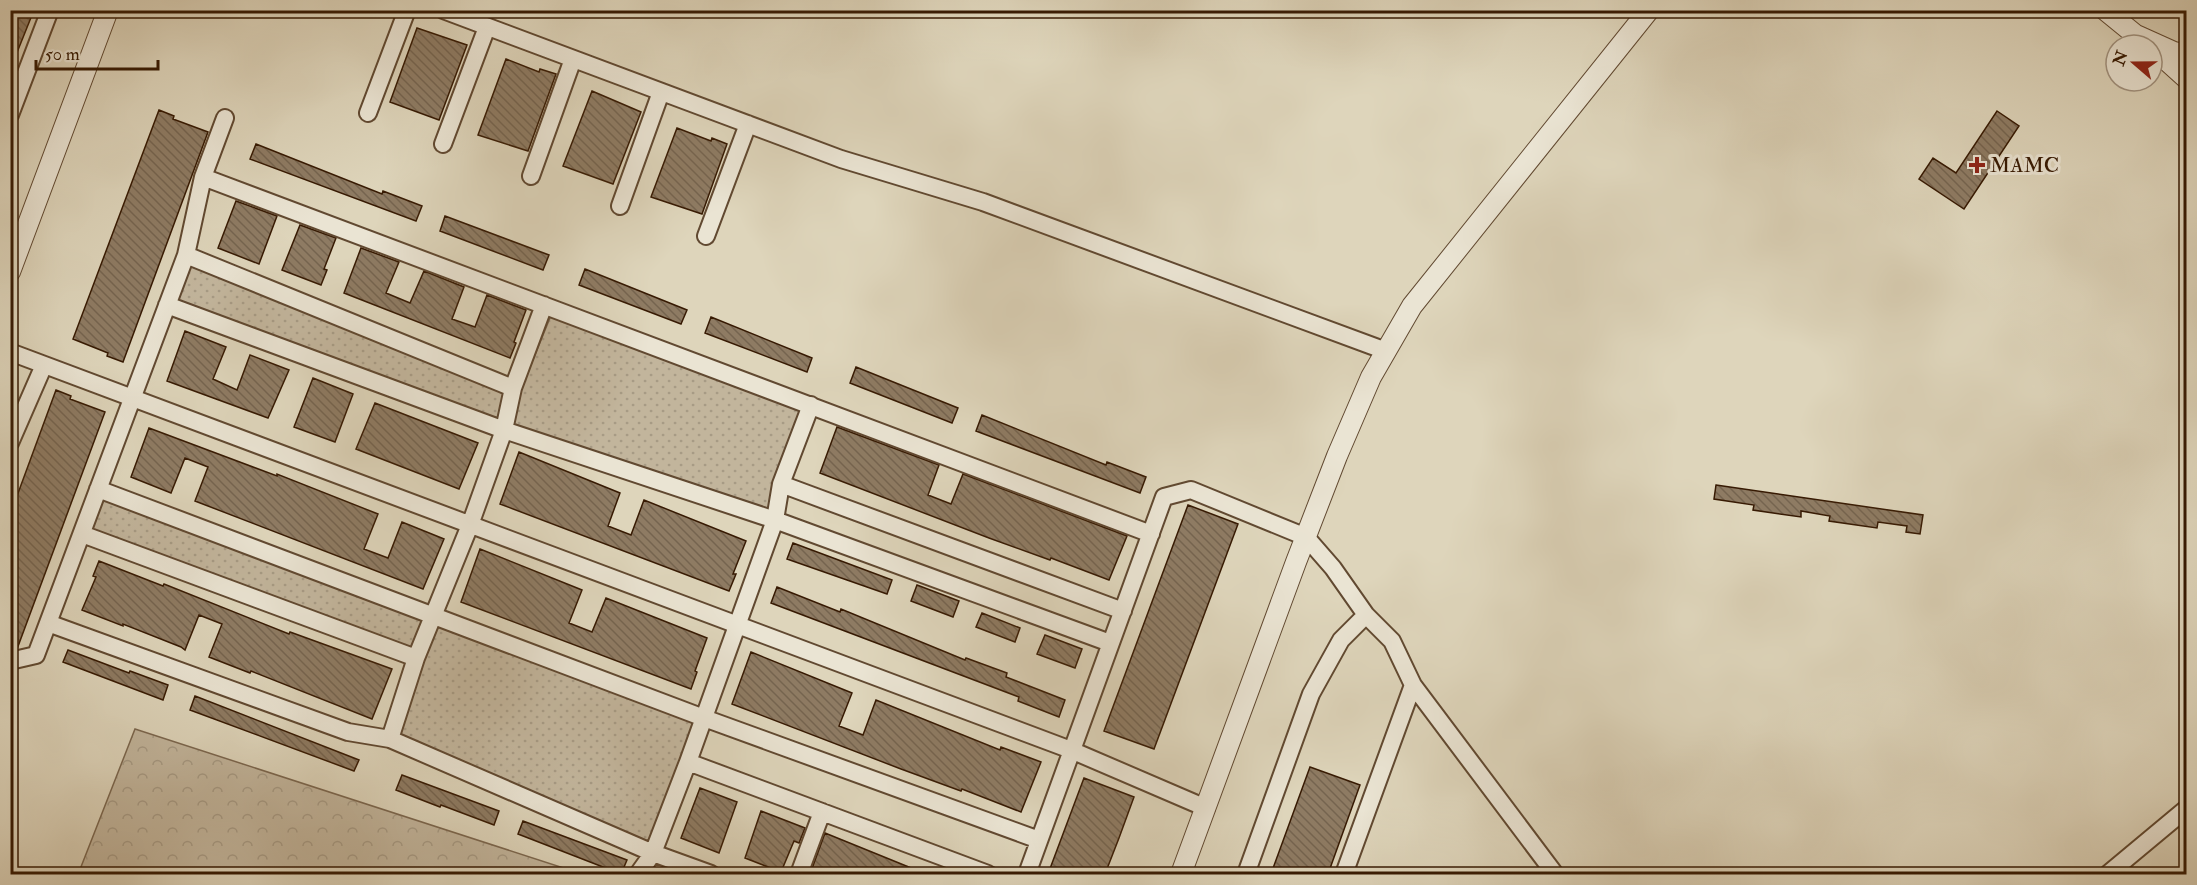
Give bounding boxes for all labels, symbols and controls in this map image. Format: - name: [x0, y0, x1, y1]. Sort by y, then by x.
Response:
- scale bar: [36, 33, 158, 71]
- north arrow: [2104, 33, 2164, 93]
- text: 50 m: [45, 43, 80, 66]
- text: N: [2109, 47, 2133, 69]
- place label: MAMC: [1990, 152, 2059, 179]
- marker: MAMC: [1968, 156, 1986, 174]

